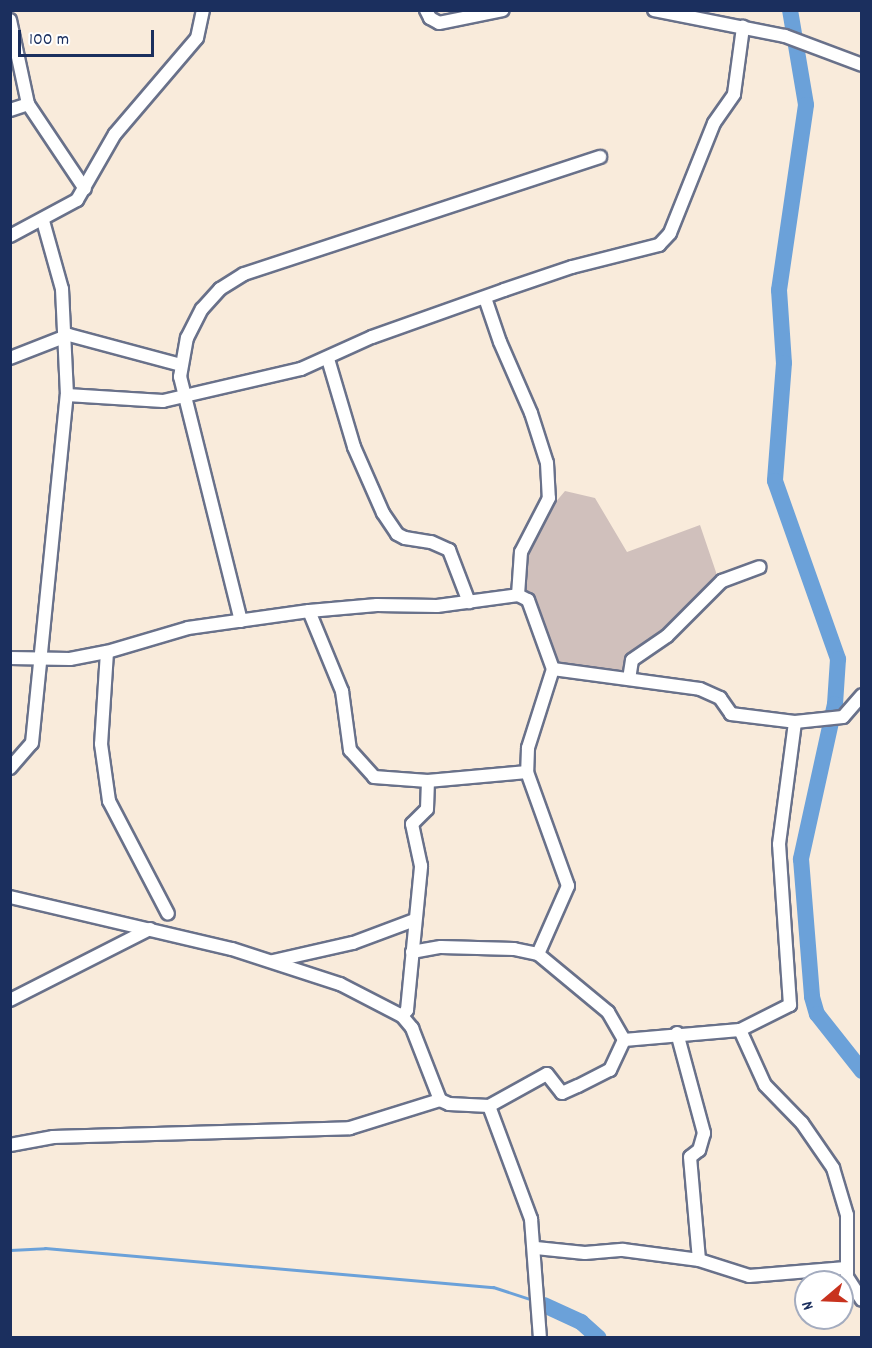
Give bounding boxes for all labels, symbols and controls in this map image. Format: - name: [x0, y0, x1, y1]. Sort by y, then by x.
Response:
- scale bar: [21, 18, 158, 56]
- text: 100 m: [29, 28, 69, 53]
- north arrow: [794, 1270, 854, 1330]
- text: N: [796, 1298, 821, 1313]

